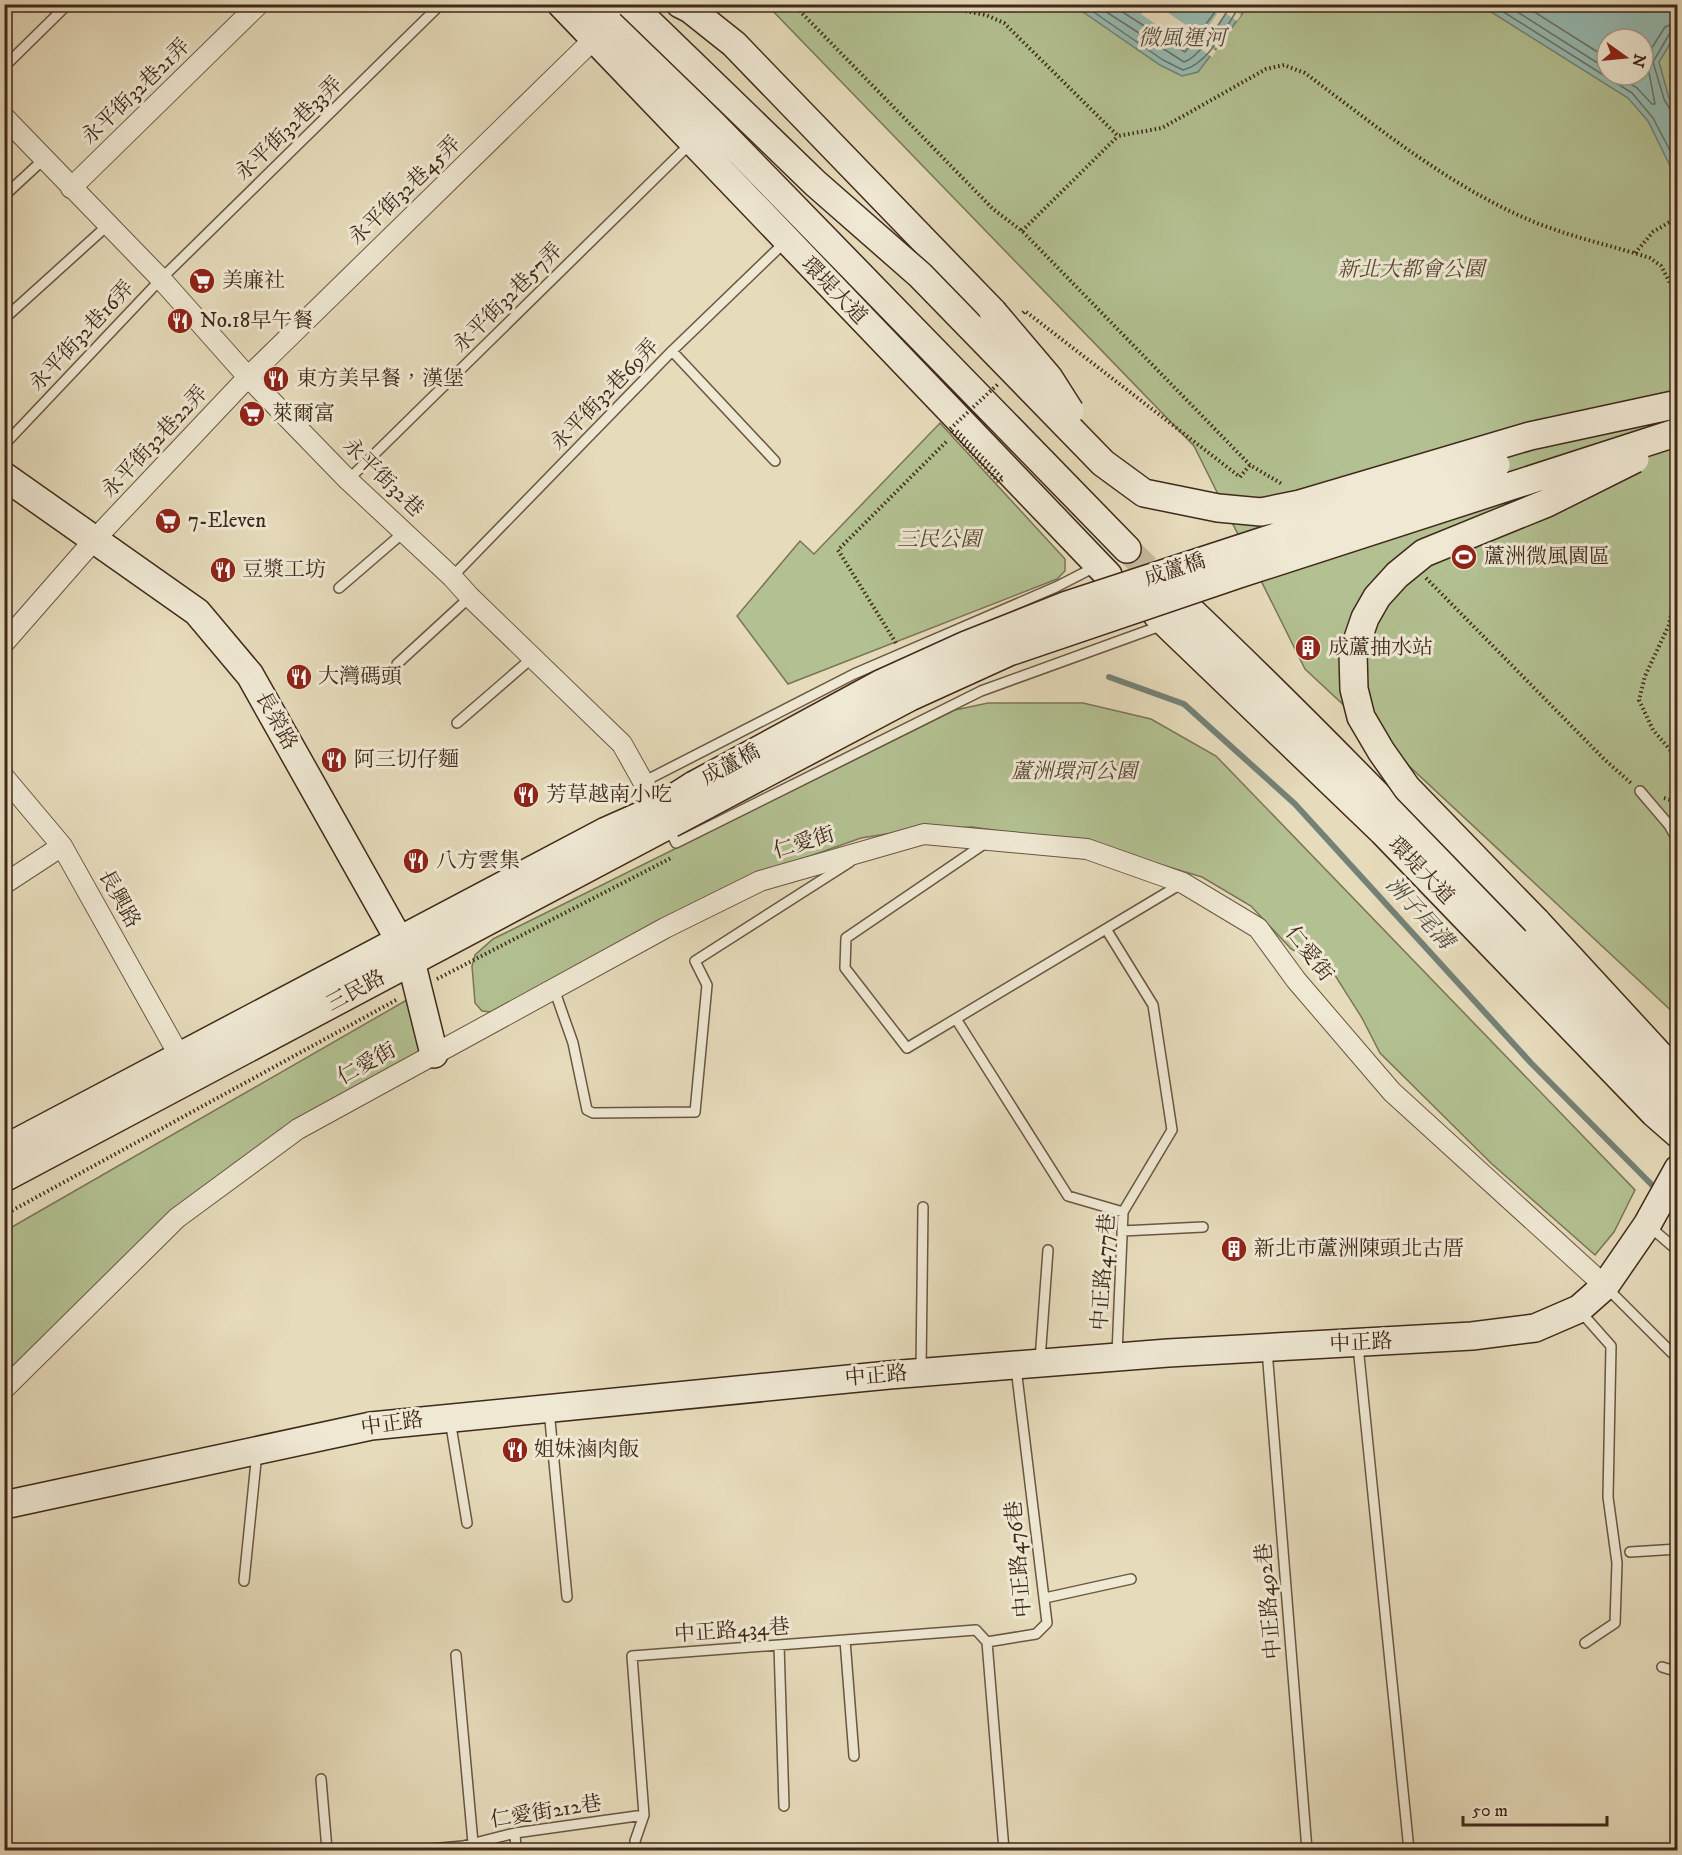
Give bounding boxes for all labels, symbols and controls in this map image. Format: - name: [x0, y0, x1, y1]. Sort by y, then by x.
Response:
- water label: 微風運河: [1138, 25, 1230, 52]
- north arrow: [1595, 27, 1655, 87]
- street label: 永平街32巷21弄: [76, 34, 196, 150]
- text: N: [1627, 52, 1650, 70]
- street label: 永平街32巷33弄: [230, 71, 348, 187]
- street label: 永平街32巷45弄: [344, 131, 466, 251]
- street label: 永平街32巷57弄: [448, 238, 568, 358]
- street label: 環堤大道: [795, 252, 873, 330]
- park label: 新北大都會公園: [1338, 257, 1487, 283]
- supermarket icon: 美廉社: [187, 266, 217, 296]
- place label: 美廉社: [222, 268, 285, 294]
- street label: 永平街32巷16弄: [24, 275, 140, 397]
- restaurant icon: No.18早午餐: [165, 306, 195, 336]
- place label: No.18早午餐: [200, 308, 313, 334]
- street label: 永平街32巷69弄: [545, 334, 665, 456]
- restaurant icon: 東方美早餐，漢堡: [261, 364, 291, 394]
- place label: 東方美早餐，漢堡: [296, 366, 464, 392]
- street label: 永平街32巷22弄: [96, 381, 214, 503]
- supermarket icon: 萊爾富: [237, 399, 267, 429]
- place label: 萊爾富: [272, 401, 335, 427]
- street label: 永平街32巷: [337, 433, 429, 523]
- supermarket icon: 7-Eleven: [153, 506, 183, 536]
- place label: 7-Eleven: [188, 508, 266, 534]
- park label: 三民公園: [897, 527, 984, 553]
- sports icon: 蘆洲微風園區: [1449, 542, 1479, 572]
- place label: 蘆洲微風園區: [1484, 544, 1610, 570]
- street label: 成蘆橋: [1141, 548, 1209, 592]
- restaurant icon: 豆漿工坊: [208, 555, 238, 585]
- place label: 豆漿工坊: [242, 557, 326, 583]
- building icon: 成蘆抽水站: [1293, 633, 1323, 663]
- place label: 成蘆抽水站: [1328, 635, 1433, 661]
- restaurant icon: 大灣碼頭: [284, 662, 314, 692]
- place label: 大灣碼頭: [318, 664, 402, 690]
- street label: 長榮路: [249, 687, 303, 755]
- street label: 成蘆橋: [697, 739, 765, 791]
- restaurant icon: 阿三切仔麵: [319, 745, 349, 775]
- place label: 阿三切仔麵: [354, 747, 459, 773]
- park label: 蘆洲環河公園: [1011, 759, 1140, 785]
- restaurant icon: 芳草越南小吃: [511, 780, 541, 810]
- place label: 芳草越南小吃: [546, 782, 672, 808]
- street label: 仁愛街: [770, 821, 838, 865]
- street label: 環堤大道: [1382, 832, 1460, 910]
- restaurant icon: 八方雲集: [401, 846, 431, 876]
- place label: 八方雲集: [436, 848, 520, 874]
- street label: 長興路: [92, 865, 146, 933]
- water label: 洲子尾溝: [1380, 871, 1460, 957]
- street label: 仁愛街: [1279, 921, 1339, 987]
- street label: 三民路: [322, 965, 390, 1017]
- street label: 仁愛街: [333, 1037, 401, 1091]
- street label: 中正路477巷: [1087, 1212, 1121, 1332]
- building icon: 新北市蘆洲陳頭北古厝: [1219, 1234, 1249, 1264]
- place label: 新北市蘆洲陳頭北古厝: [1254, 1236, 1464, 1262]
- street label: 中正路: [1329, 1328, 1393, 1358]
- street label: 中正路: [843, 1360, 909, 1392]
- street label: 中正路: [359, 1407, 425, 1441]
- restaurant icon: 姐妹滷肉飯: [500, 1435, 530, 1465]
- place label: 姐妹滷肉飯: [534, 1437, 639, 1463]
- street label: 中正路476巷: [1001, 1499, 1037, 1619]
- street label: 中正路492巷: [1251, 1542, 1287, 1660]
- street label: 中正路434巷: [673, 1614, 791, 1648]
- scale bar: [1463, 1789, 1607, 1827]
- street label: 仁愛街212巷: [488, 1790, 604, 1834]
- text: 50 m: [1472, 1800, 1508, 1822]

